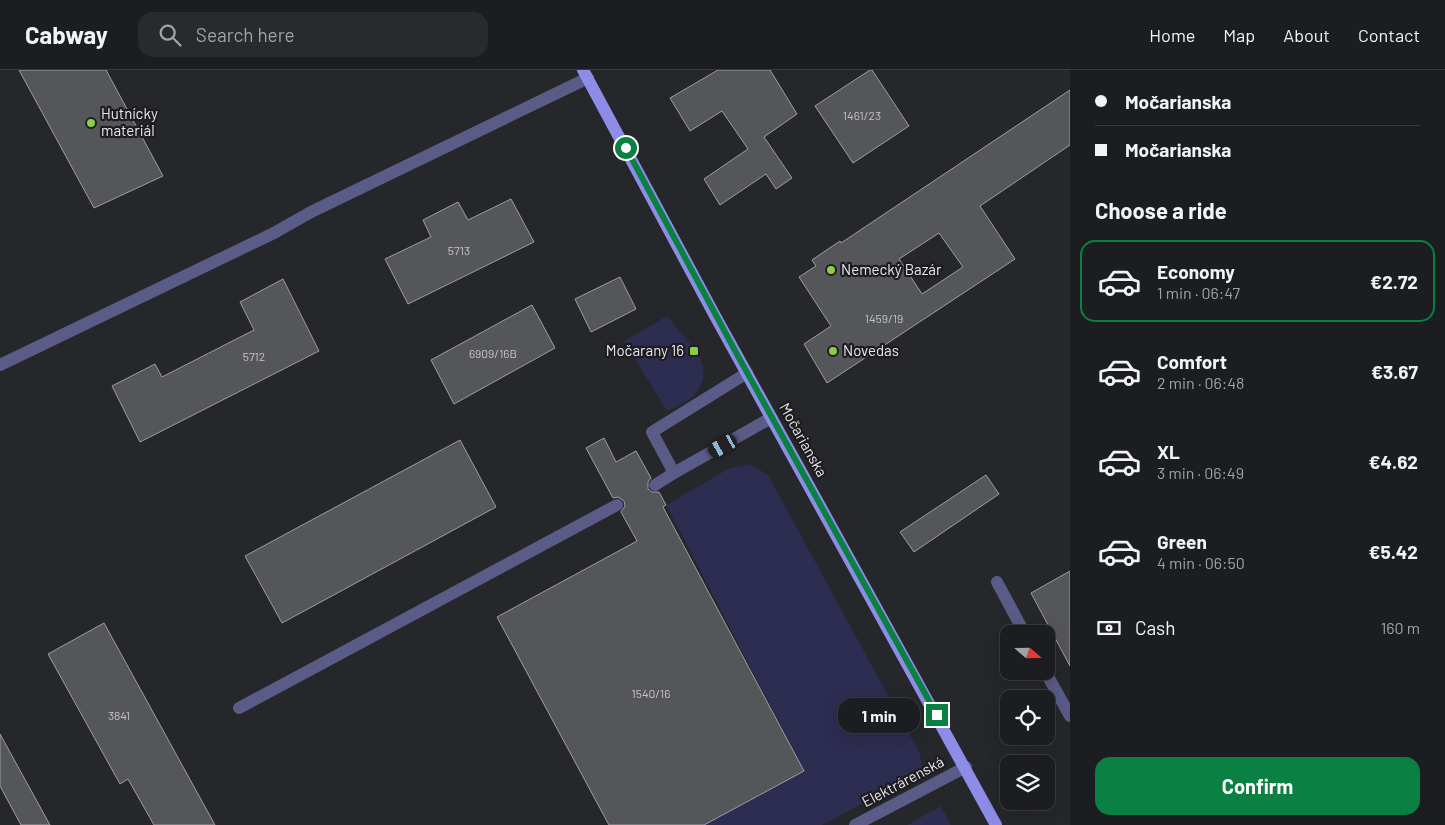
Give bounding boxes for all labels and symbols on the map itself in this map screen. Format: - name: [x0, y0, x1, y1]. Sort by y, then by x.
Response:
- place label: Hutnícky materiál: [101, 104, 158, 139]
- house number: 1461/23: [843, 108, 881, 122]
- marker: Hutnícky materiál: [85, 117, 97, 129]
- route start: [615, 137, 637, 159]
- house number: 5713: [448, 243, 470, 257]
- place label: Nemecký Bazár: [841, 260, 942, 278]
- marker: Nemecký Bazár: [825, 264, 837, 276]
- house number: 1459/19: [865, 311, 903, 325]
- place label: Močarany 16: [606, 341, 684, 359]
- place label: Novedas: [843, 341, 899, 359]
- marker: Močarany 16: [688, 345, 700, 357]
- marker: Novedas: [827, 345, 839, 357]
- house number: 6909/16B: [469, 346, 517, 360]
- house number: 5712: [243, 349, 265, 363]
- street label: Močarianska: [776, 399, 832, 480]
- car: [706, 432, 739, 460]
- north arrow: [1000, 625, 1055, 680]
- house number: 1540/16: [632, 686, 670, 700]
- callout: 1 min: [837, 698, 920, 732]
- route end: [926, 704, 948, 726]
- house number: 3841: [108, 708, 130, 722]
- street label: Elektrárenská: [858, 752, 947, 810]

